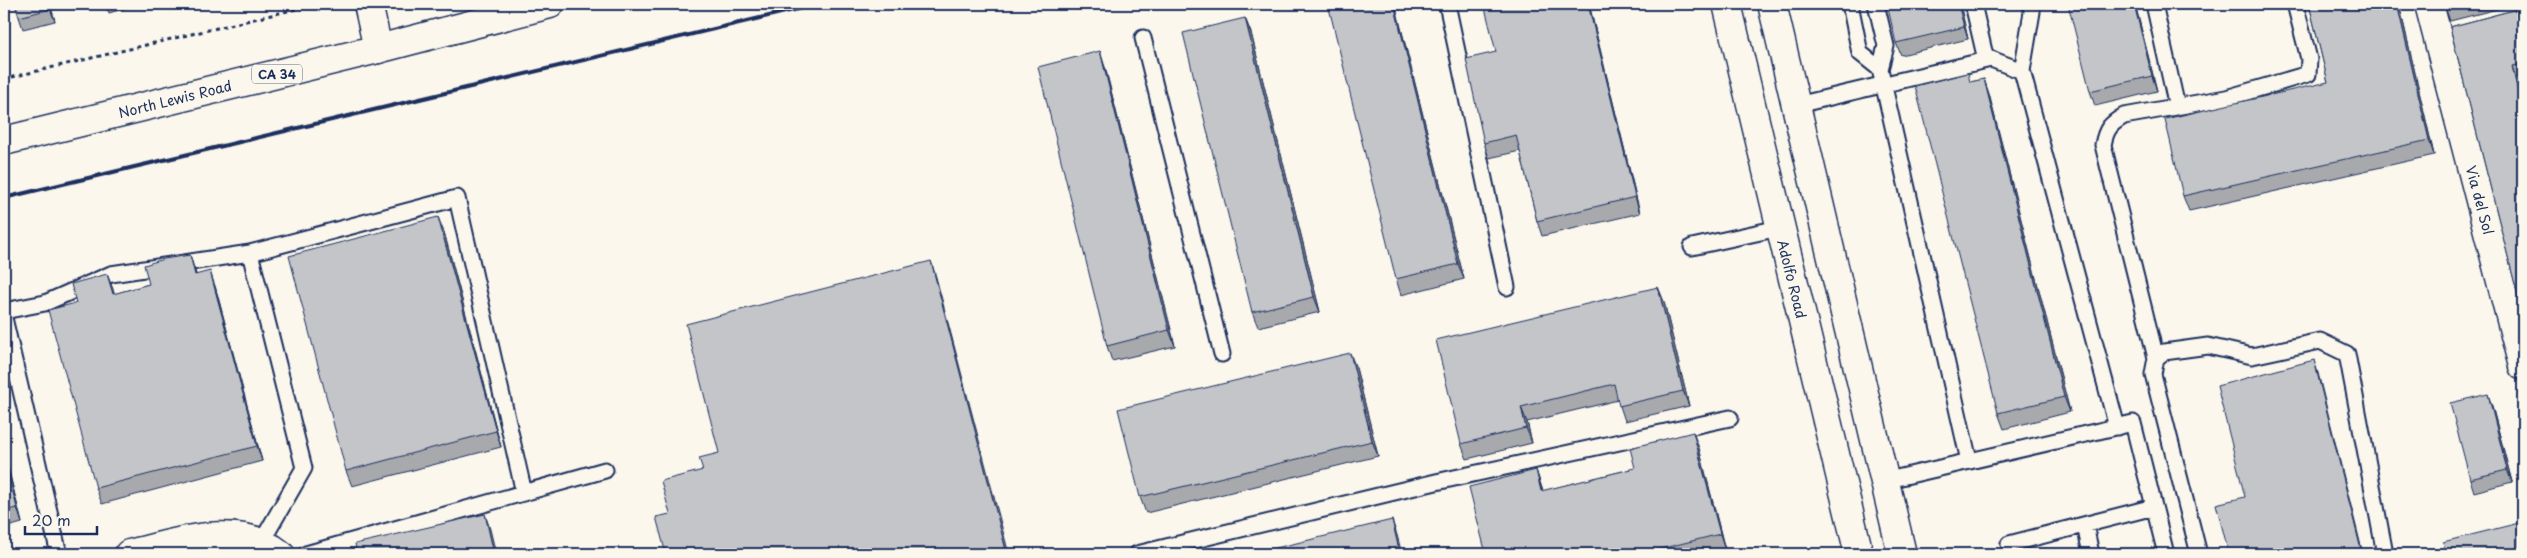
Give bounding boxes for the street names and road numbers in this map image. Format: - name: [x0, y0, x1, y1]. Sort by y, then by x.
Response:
- road number: CA 34: [252, 64, 302, 84]
- street label: North Lewis Road: [116, 75, 234, 123]
- street label: Via del Sol: [2461, 163, 2499, 237]
- street label: Adolfo Road: [1772, 237, 1812, 321]

